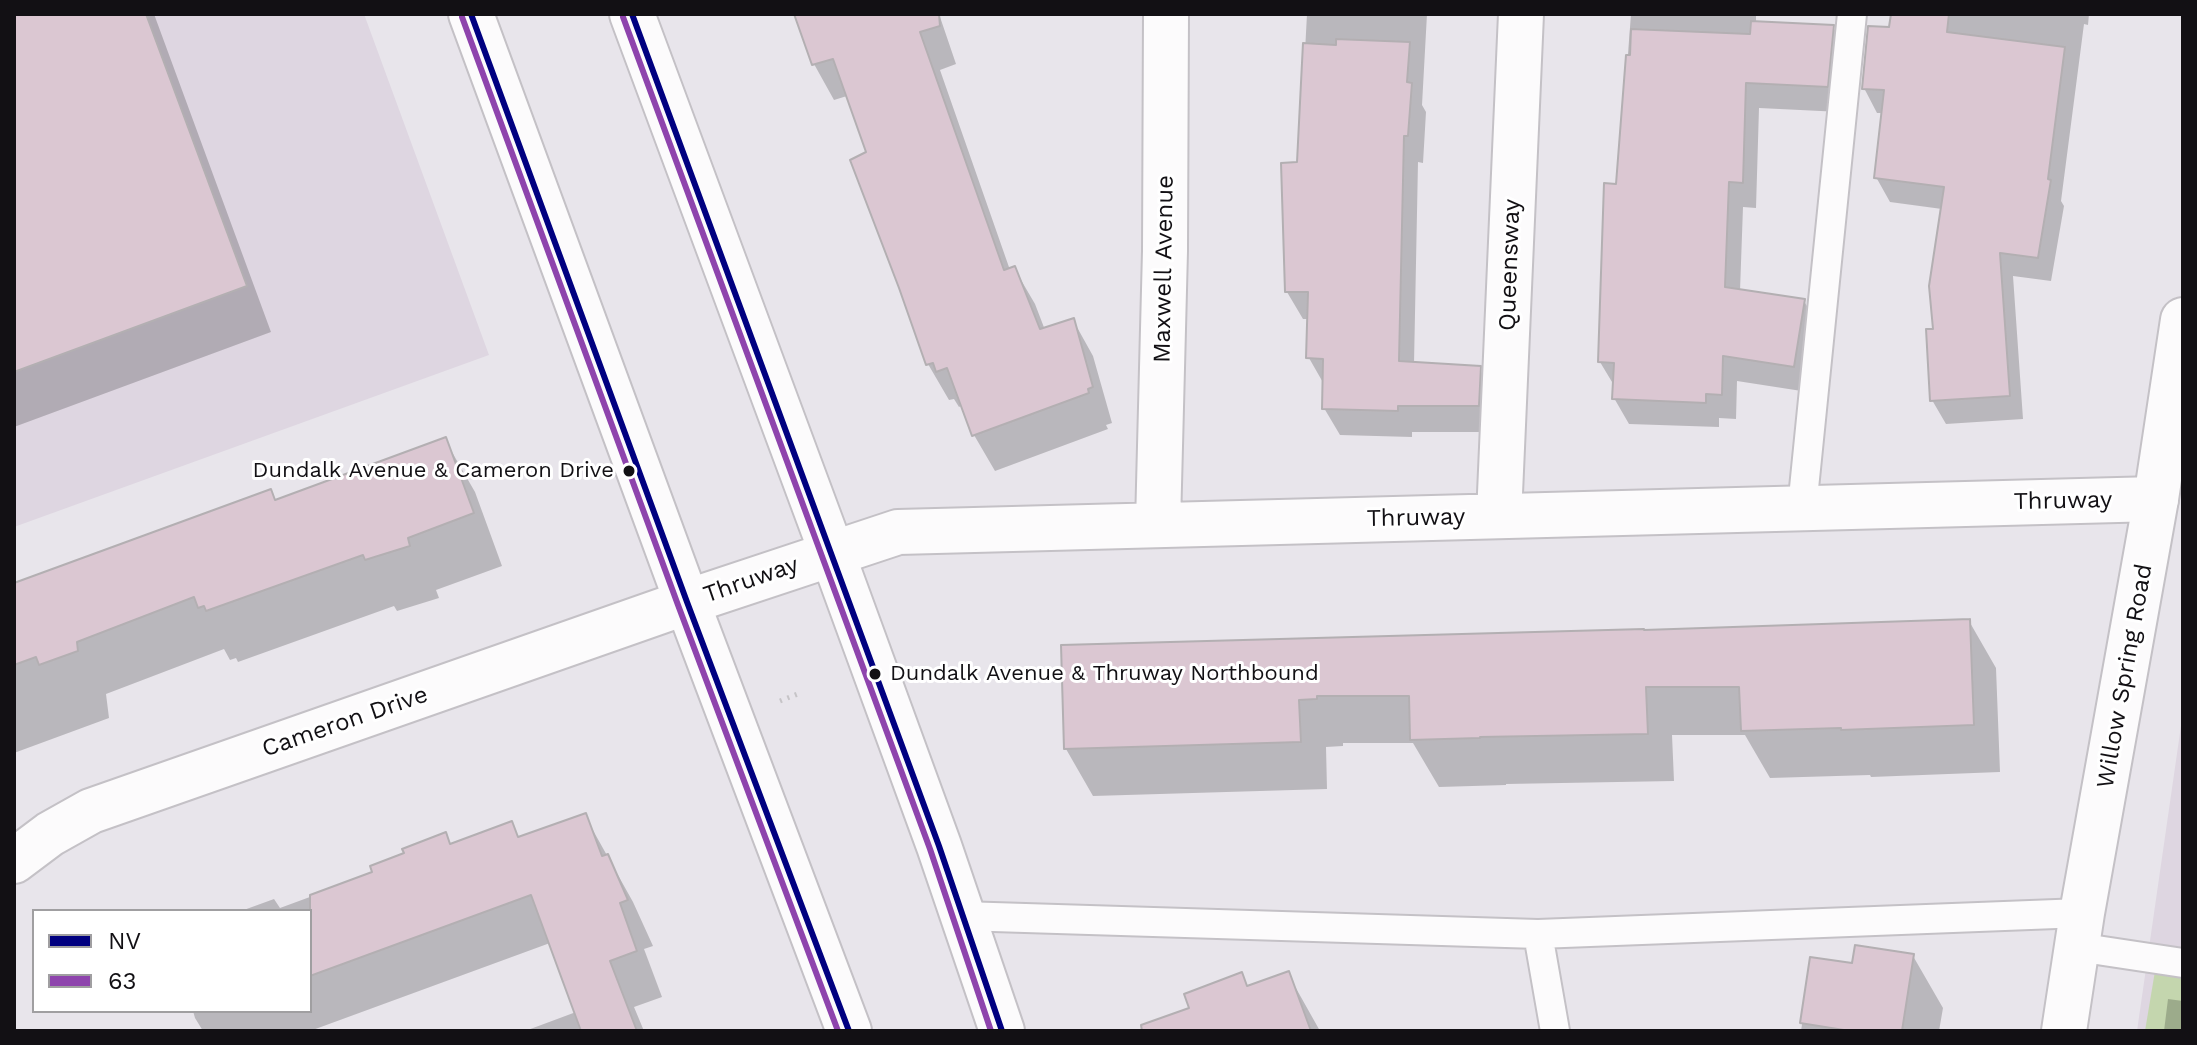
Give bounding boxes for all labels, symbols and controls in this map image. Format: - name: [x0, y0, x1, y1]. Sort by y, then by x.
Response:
- street label: Maxwell Avenue: [1148, 175, 1180, 363]
- street label: Queensway: [1493, 198, 1527, 332]
- place label: Dundalk Avenue & Cameron Drive: [253, 458, 614, 484]
- marker: Dundalk Avenue & Cameron Drive: [621, 463, 637, 479]
- street label: Thruway: [2013, 486, 2113, 516]
- street label: Thruway: [1366, 503, 1466, 533]
- street label: Thruway: [700, 550, 802, 610]
- street label: Willow Spring Road: [2091, 562, 2159, 790]
- place label: Dundalk Avenue & Thruway Northbound: [890, 661, 1319, 687]
- marker: Dundalk Avenue & Thruway Northbound: [867, 666, 883, 682]
- street label: Cameron Drive: [258, 680, 432, 764]
- legend: [32, 909, 312, 1013]
- text: NV: [108, 927, 141, 955]
- text: 63: [108, 967, 137, 995]

